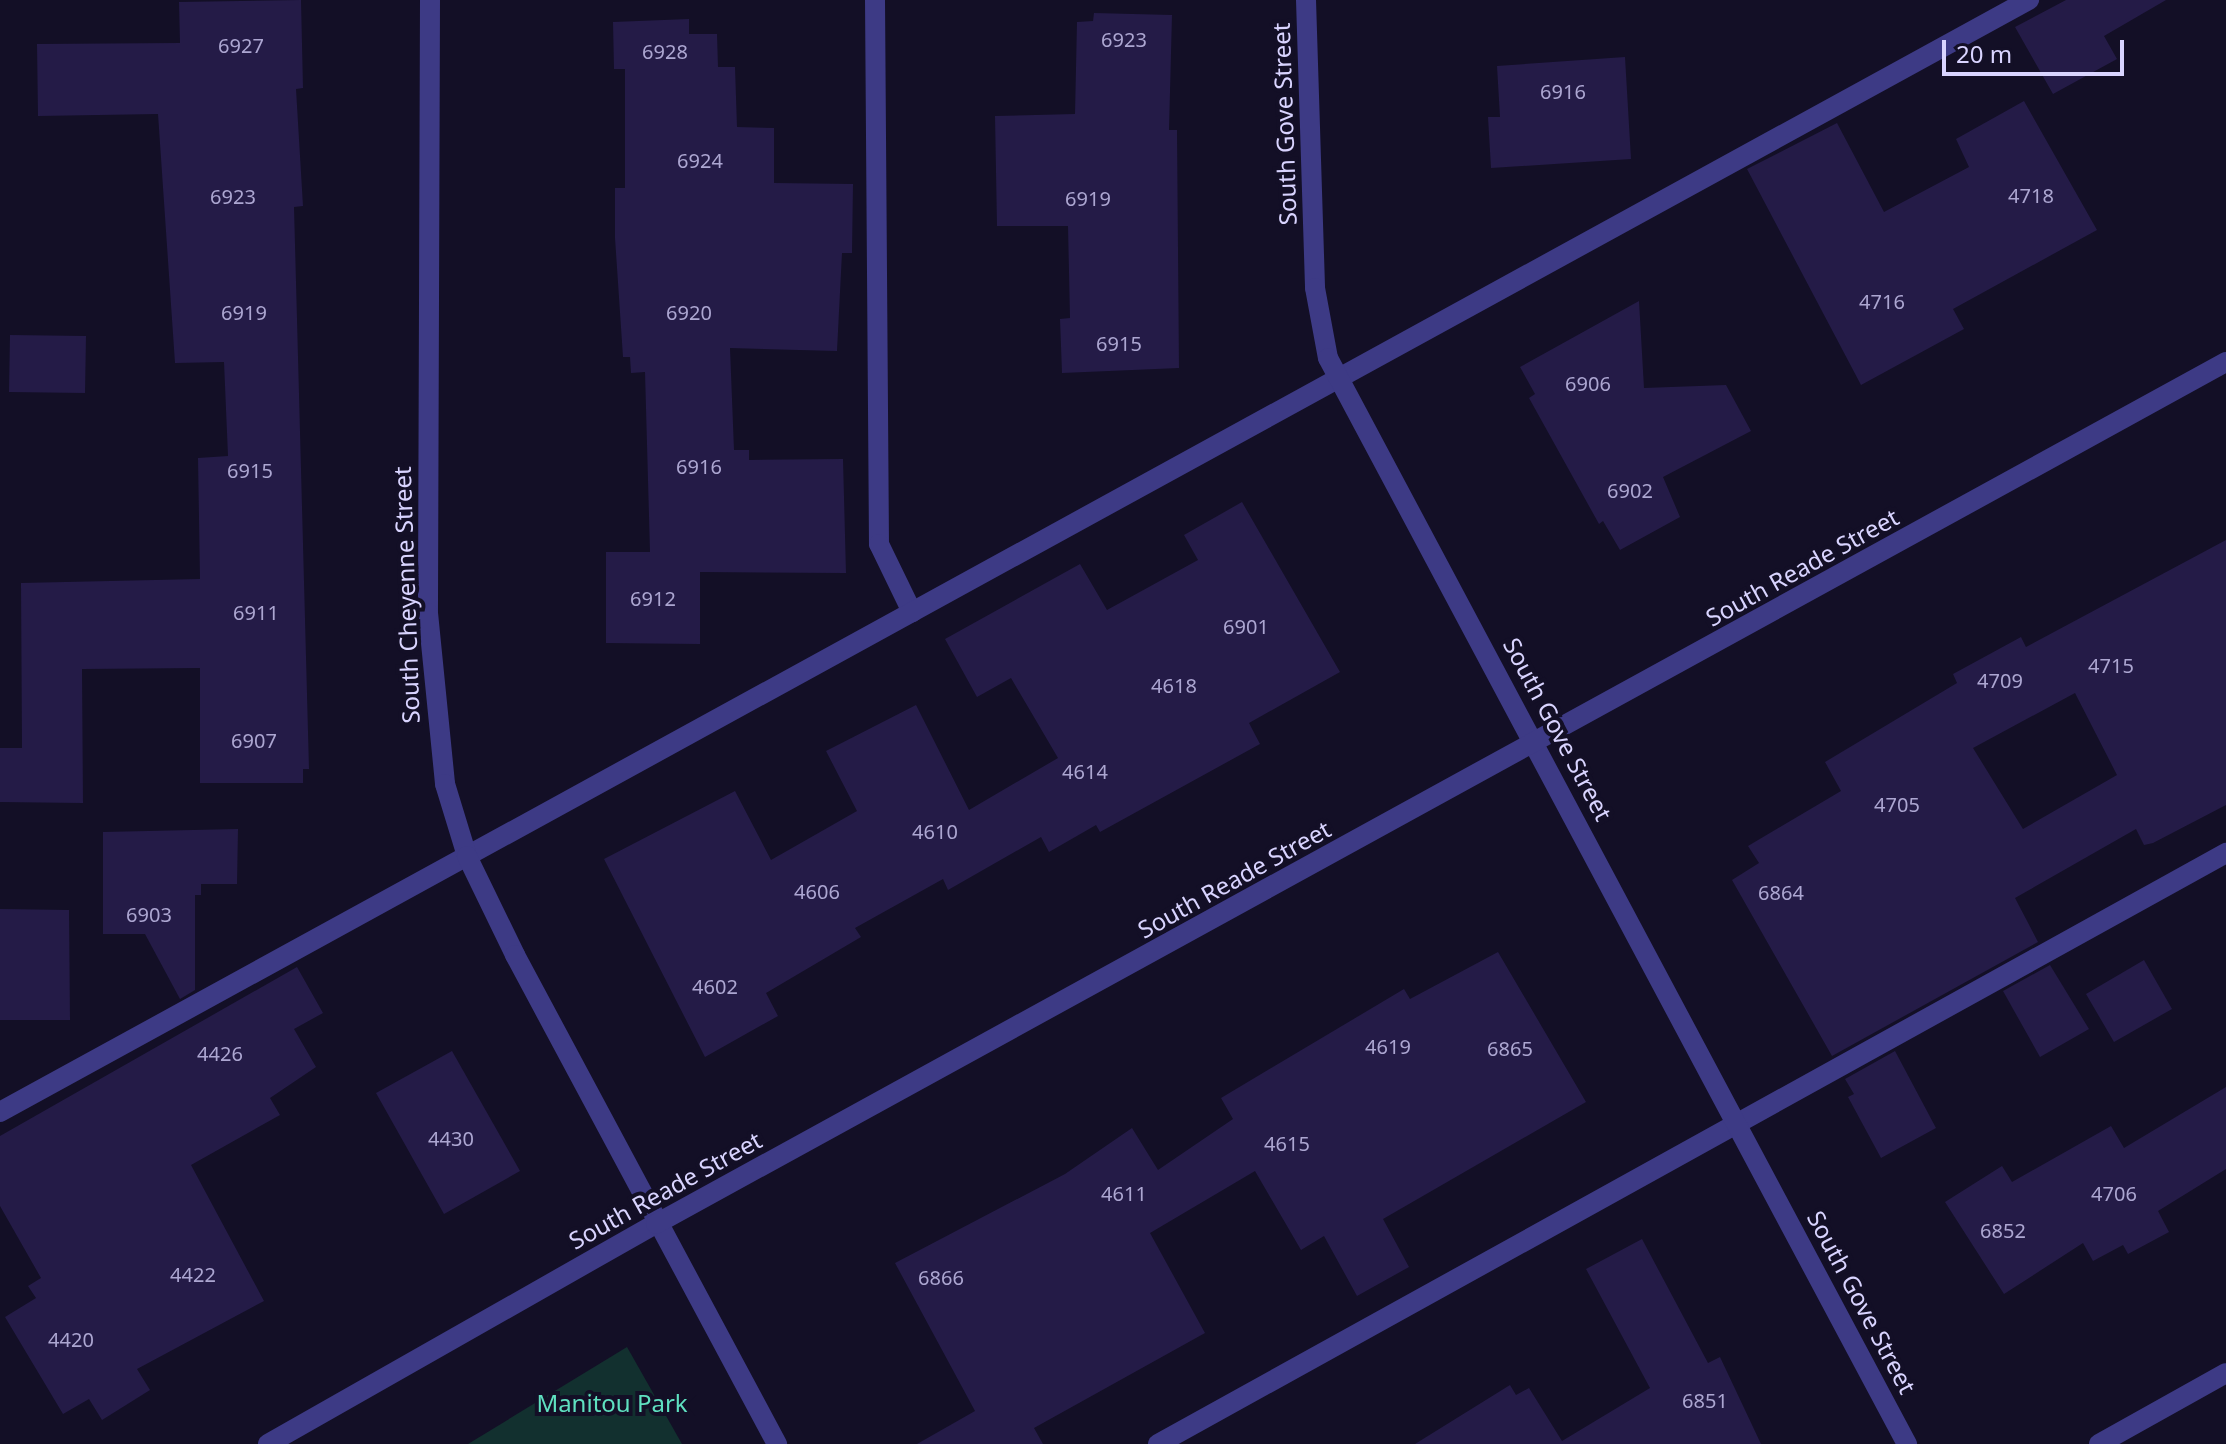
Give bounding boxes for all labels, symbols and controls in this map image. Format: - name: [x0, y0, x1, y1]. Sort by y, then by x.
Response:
- street label: South Gove Street: [1266, 22, 1302, 226]
- scale bar: [1946, 24, 2128, 74]
- house number: 6923: [1101, 27, 1147, 51]
- house number: 6927: [218, 33, 264, 57]
- text: 20 m: [1956, 37, 2012, 70]
- house number: 6928: [642, 39, 688, 63]
- house number: 6916: [1540, 79, 1586, 103]
- house number: 6924: [677, 148, 723, 172]
- house number: 4718: [2008, 183, 2054, 207]
- house number: 6923: [210, 184, 256, 208]
- house number: 6919: [1065, 186, 1111, 210]
- house number: 4716: [1859, 289, 1905, 313]
- house number: 6919: [221, 300, 267, 324]
- house number: 6920: [666, 300, 712, 324]
- house number: 6915: [1096, 331, 1142, 355]
- house number: 6906: [1565, 371, 1611, 395]
- house number: 6916: [676, 454, 722, 478]
- house number: 6915: [227, 458, 273, 482]
- street label: South Cheyenne Street: [387, 466, 425, 724]
- house number: 6902: [1607, 478, 1653, 502]
- street label: South Reade Street: [1701, 502, 1903, 632]
- house number: 6912: [630, 586, 676, 610]
- house number: 6911: [233, 600, 279, 624]
- house number: 6901: [1223, 614, 1269, 638]
- street label: South Gove Street: [1498, 633, 1618, 825]
- house number: 4715: [2088, 653, 2134, 677]
- house number: 4709: [1977, 668, 2023, 692]
- house number: 4618: [1151, 673, 1197, 697]
- house number: 6907: [231, 728, 277, 752]
- house number: 4614: [1062, 759, 1108, 783]
- house number: 4705: [1874, 792, 1920, 816]
- street label: South Reade Street: [1133, 814, 1335, 944]
- house number: 4610: [912, 819, 958, 843]
- house number: 4606: [794, 879, 840, 903]
- house number: 6864: [1758, 880, 1804, 904]
- house number: 6903: [126, 902, 172, 926]
- house number: 4602: [692, 974, 738, 998]
- house number: 4619: [1365, 1034, 1411, 1058]
- house number: 6865: [1487, 1036, 1533, 1060]
- house number: 4426: [197, 1041, 243, 1065]
- street label: South Reade Street: [564, 1125, 766, 1255]
- house number: 4430: [428, 1126, 474, 1150]
- house number: 4615: [1264, 1131, 1310, 1155]
- house number: 4611: [1101, 1181, 1147, 1205]
- house number: 4706: [2091, 1181, 2137, 1205]
- street label: South Gove Street: [1802, 1206, 1922, 1398]
- house number: 6852: [1980, 1218, 2026, 1242]
- house number: 4422: [170, 1262, 216, 1286]
- house number: 6866: [918, 1265, 964, 1289]
- house number: 4420: [48, 1327, 94, 1351]
- house number: 6851: [1682, 1388, 1728, 1412]
- park label: Manitou Park: [536, 1389, 688, 1417]

